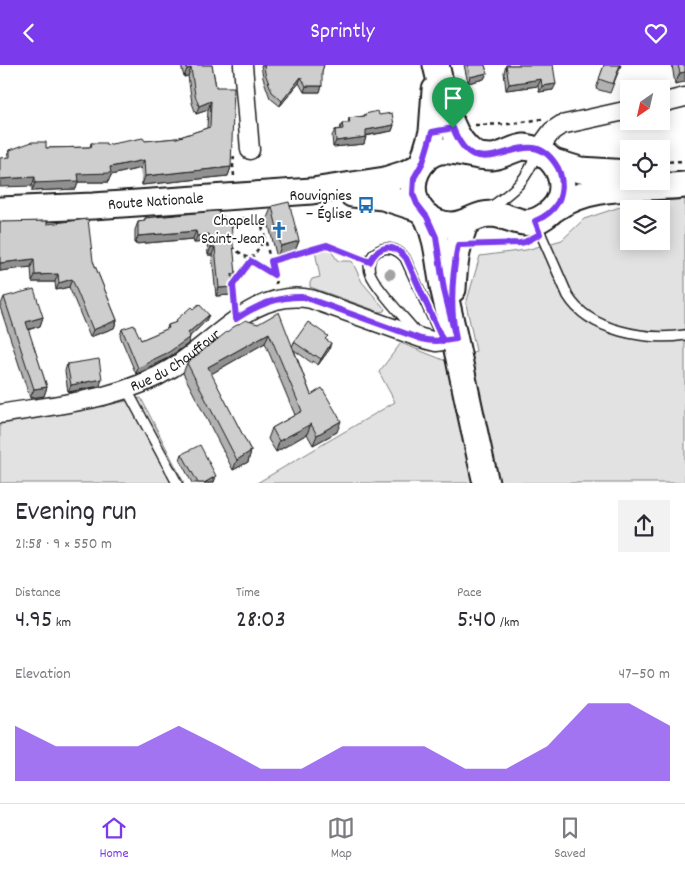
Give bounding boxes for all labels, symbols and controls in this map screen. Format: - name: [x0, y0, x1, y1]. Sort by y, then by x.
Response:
- text: Sprintly: [310, 17, 375, 48]
- icon: back: [15, 19, 43, 47]
- icon: heart: [642, 19, 670, 47]
- pin: [432, 77, 474, 128]
- north arrow: [620, 80, 670, 130]
- map controls: [620, 80, 670, 250]
- icon: arrive: [439, 84, 467, 112]
- button: locate: [620, 140, 670, 190]
- place label: Rouvignies – Église: [289, 185, 352, 226]
- street label: Route Nationale: [107, 187, 204, 216]
- bus stop icon: Rouvignies – Église: [356, 195, 376, 215]
- button: layers: [620, 200, 670, 250]
- place label: Chapelle Saint-Jean: [201, 210, 265, 251]
- church icon: Chapelle Saint-Jean: [269, 220, 289, 240]
- street label: Rue du Chauffour: [127, 324, 226, 398]
- text: Evening run: [15, 494, 137, 534]
- button: share: [618, 500, 670, 552]
- text: 21:58 · 9 × 550 m: [15, 533, 112, 556]
- text: Distance: [15, 583, 61, 603]
- text: Time: [236, 583, 260, 603]
- text: Pace: [457, 583, 482, 603]
- text: 4.95: [15, 603, 53, 639]
- text: 28:03: [236, 603, 286, 639]
- text: 5:40: [457, 603, 497, 639]
- text: km: [53, 613, 71, 633]
- text: /km: [497, 613, 519, 633]
- text: Elevation: [15, 663, 71, 686]
- text: 47–50 m: [619, 663, 670, 686]
- tab: Home: [99, 814, 129, 864]
- tab: Map: [327, 814, 355, 864]
- tab: Saved: [554, 814, 586, 864]

